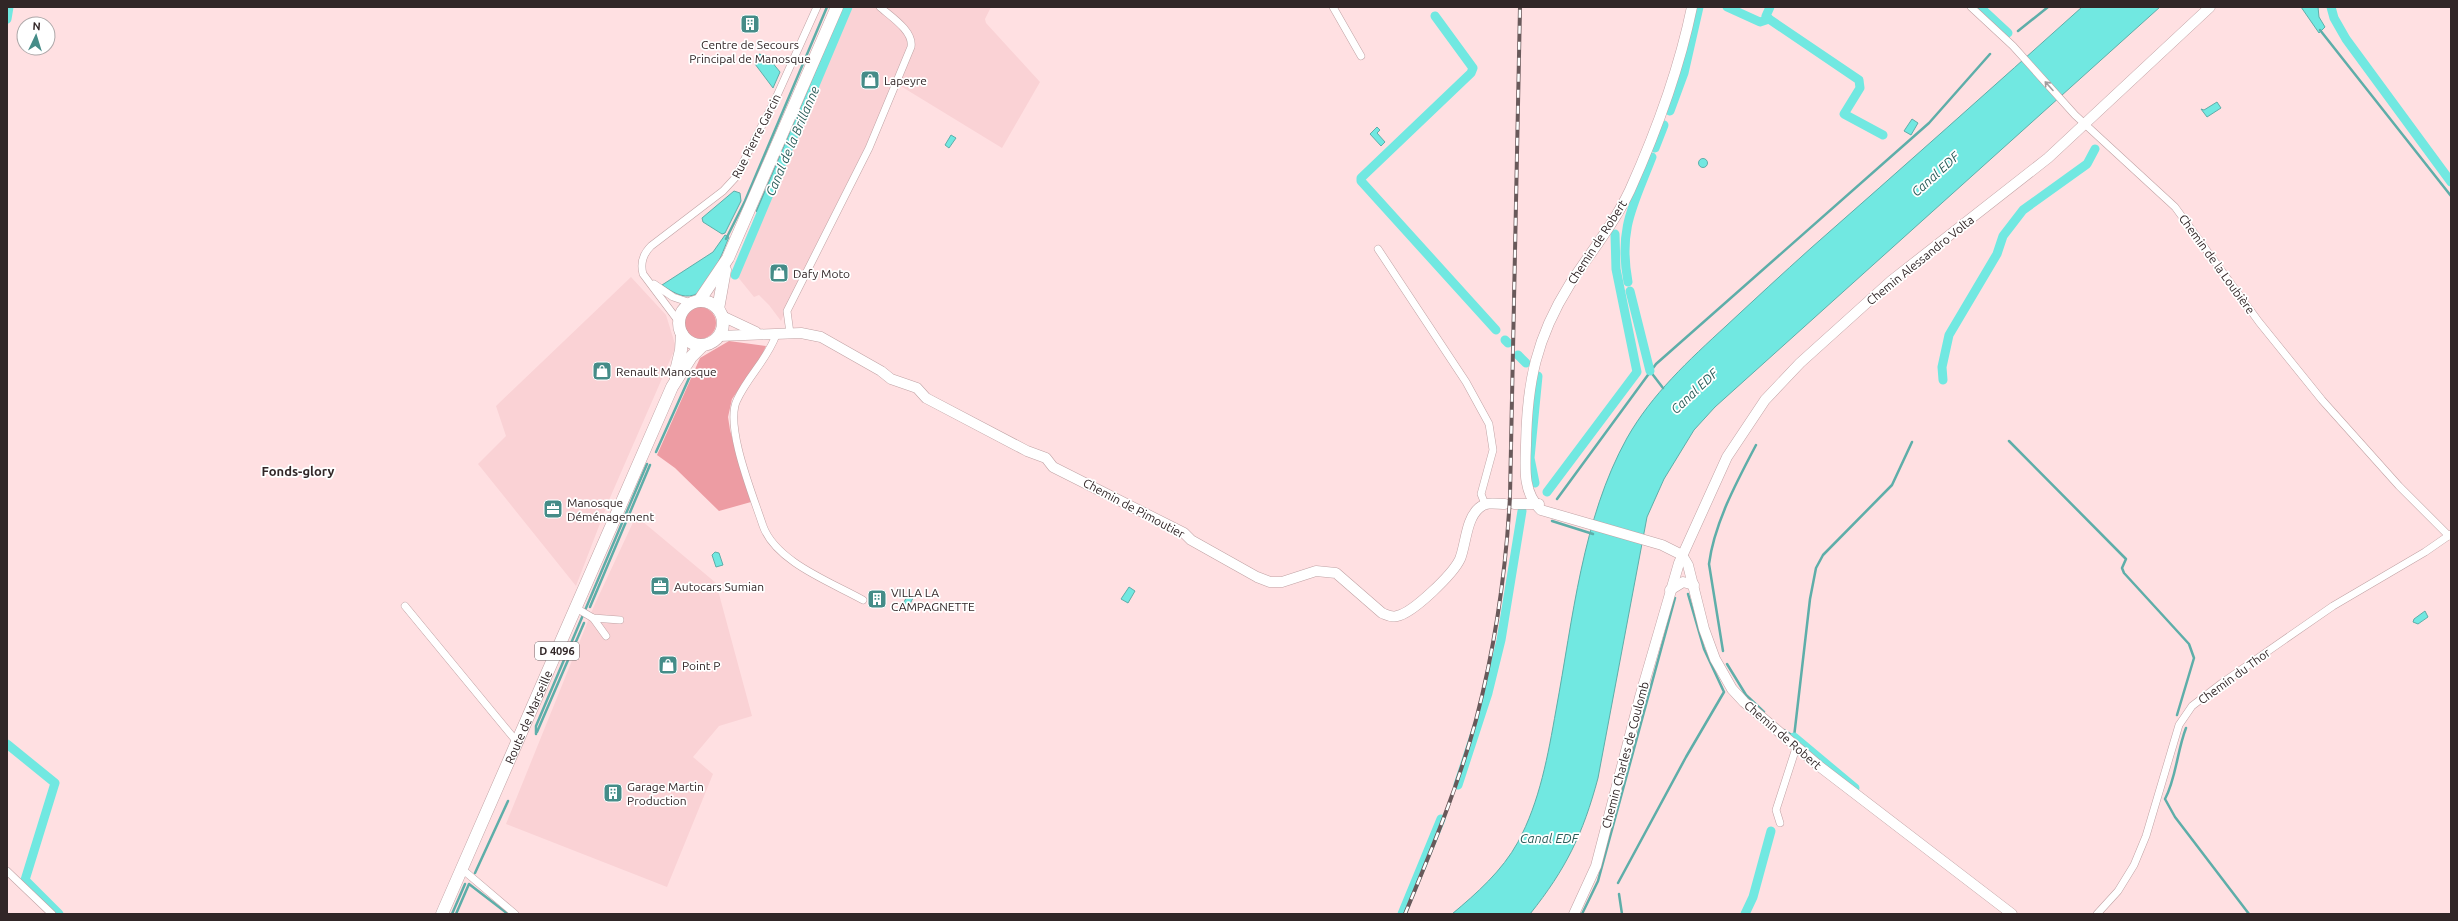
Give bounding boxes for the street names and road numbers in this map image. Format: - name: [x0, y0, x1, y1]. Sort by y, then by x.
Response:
- street label: Rue Pierre Garcin: [729, 92, 783, 180]
- street label: Chemin de Robert: [1565, 197, 1629, 286]
- street label: Chemin de la Loubière: [2177, 212, 2257, 316]
- street label: Chemin Alessandro Volta: [1864, 213, 1976, 307]
- street label: Chemin de Pimoutier: [1081, 476, 1187, 541]
- road number: D 4096: [535, 642, 579, 660]
- street label: Chemin du Thor: [2196, 645, 2273, 706]
- street label: Route de Marseille: [502, 668, 554, 766]
- street label: Chemin Charles de Coulomb: [1599, 680, 1651, 830]
- street label: Chemin de Robert: [1742, 698, 1824, 772]

